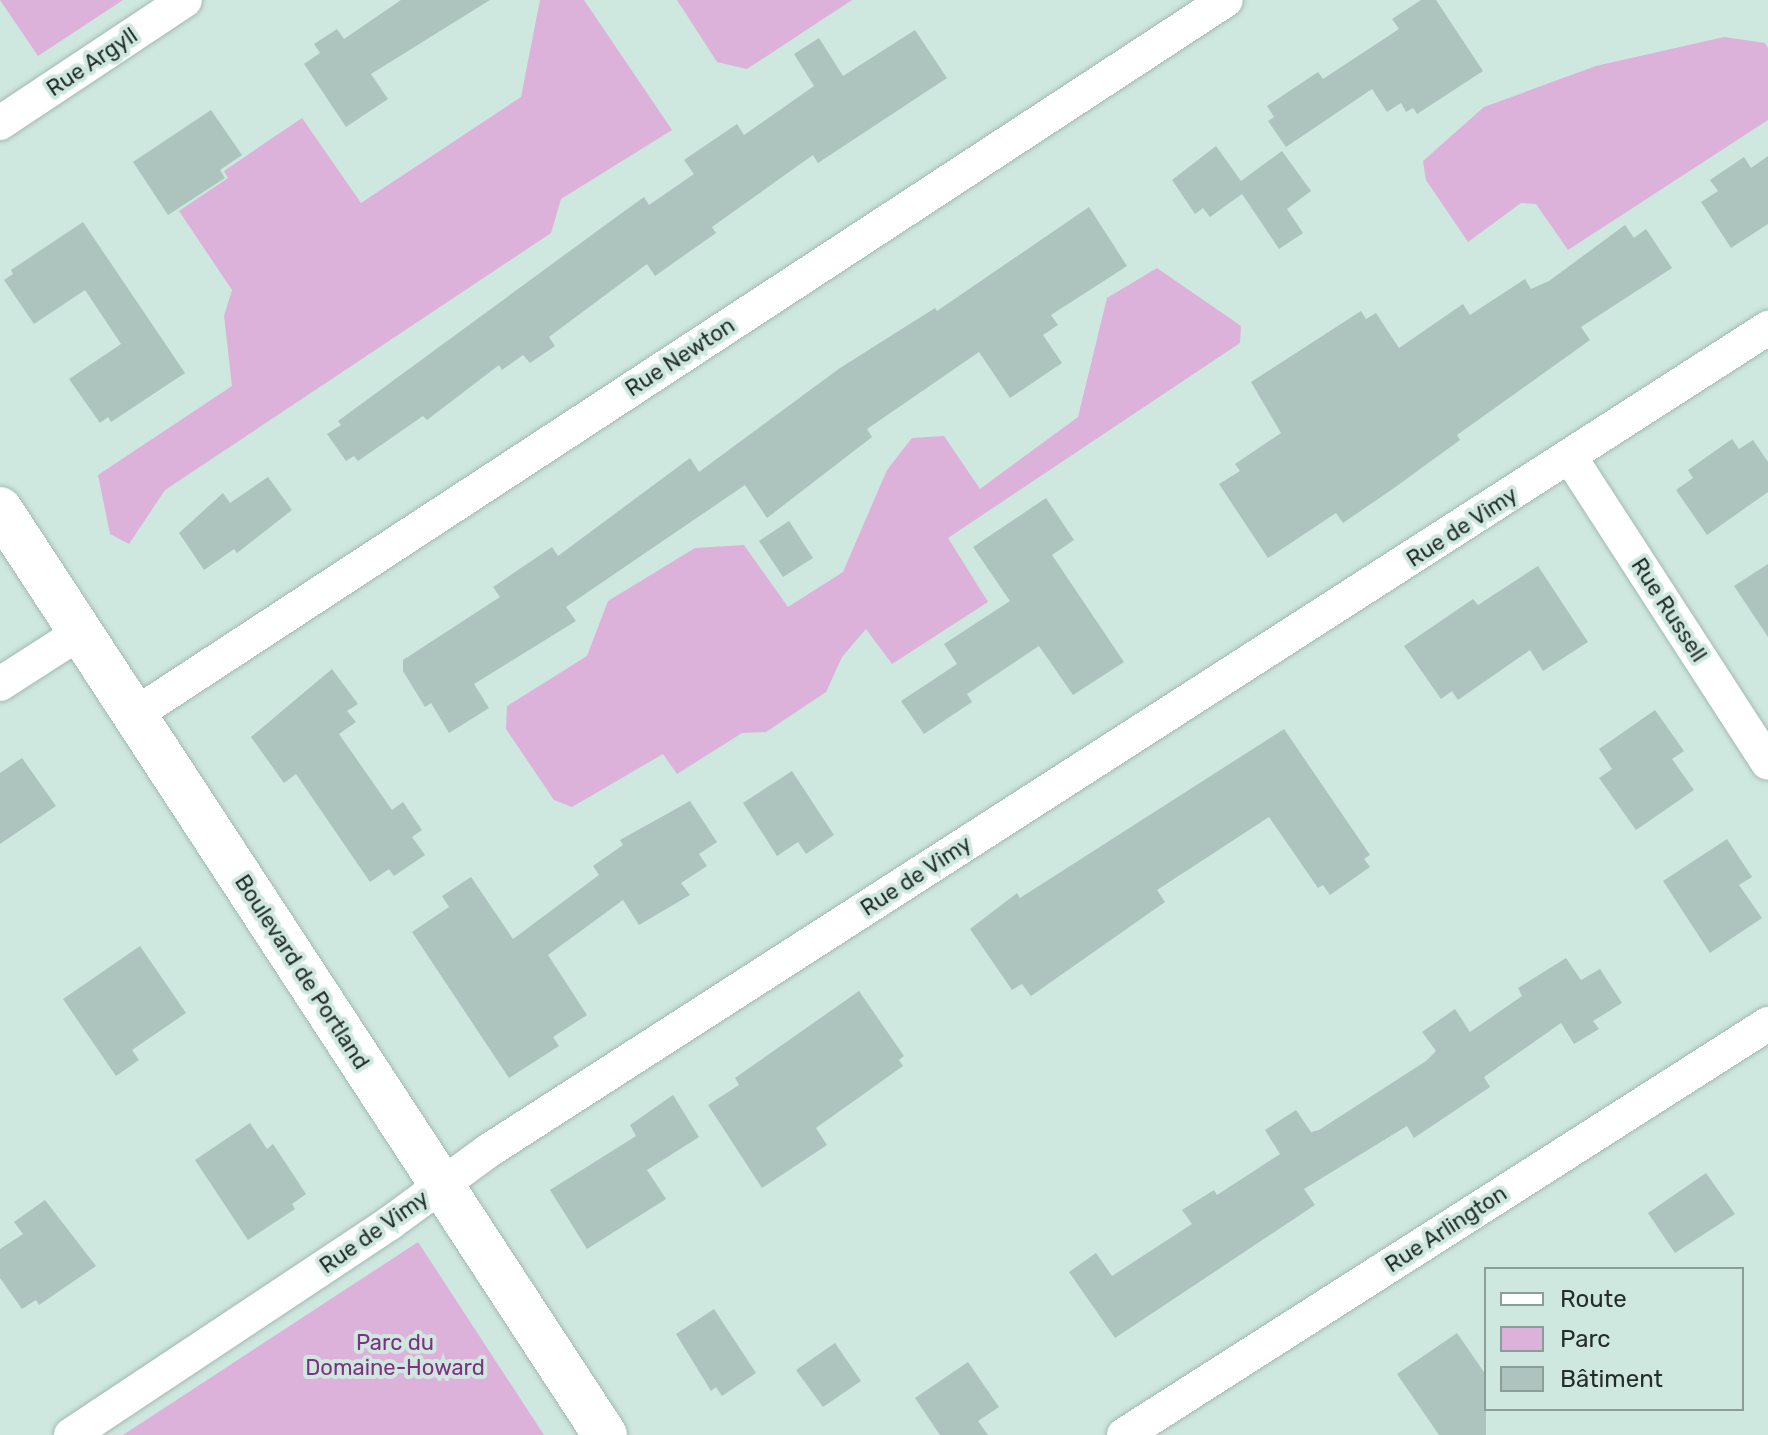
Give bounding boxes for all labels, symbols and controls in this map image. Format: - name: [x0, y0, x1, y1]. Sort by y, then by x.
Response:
- street label: Rue Argyll: [41, 22, 143, 102]
- street label: Rue Newton: [620, 312, 740, 402]
- street label: Rue de Vimy: [1401, 481, 1523, 573]
- street label: Rue Russell: [1626, 553, 1712, 667]
- street label: Rue de Vimy: [855, 830, 977, 922]
- street label: Boulevard de Portland: [229, 870, 375, 1074]
- street label: Rue Arlington: [1380, 1180, 1512, 1278]
- street label: Rue de Vimy: [314, 1185, 434, 1279]
- legend: [1484, 1267, 1744, 1411]
- text: Route: [1560, 1285, 1627, 1313]
- text: Parc: [1560, 1325, 1611, 1353]
- park label: Parc du Domaine-Howard: [305, 1329, 485, 1380]
- text: Bâtiment: [1560, 1365, 1663, 1393]

